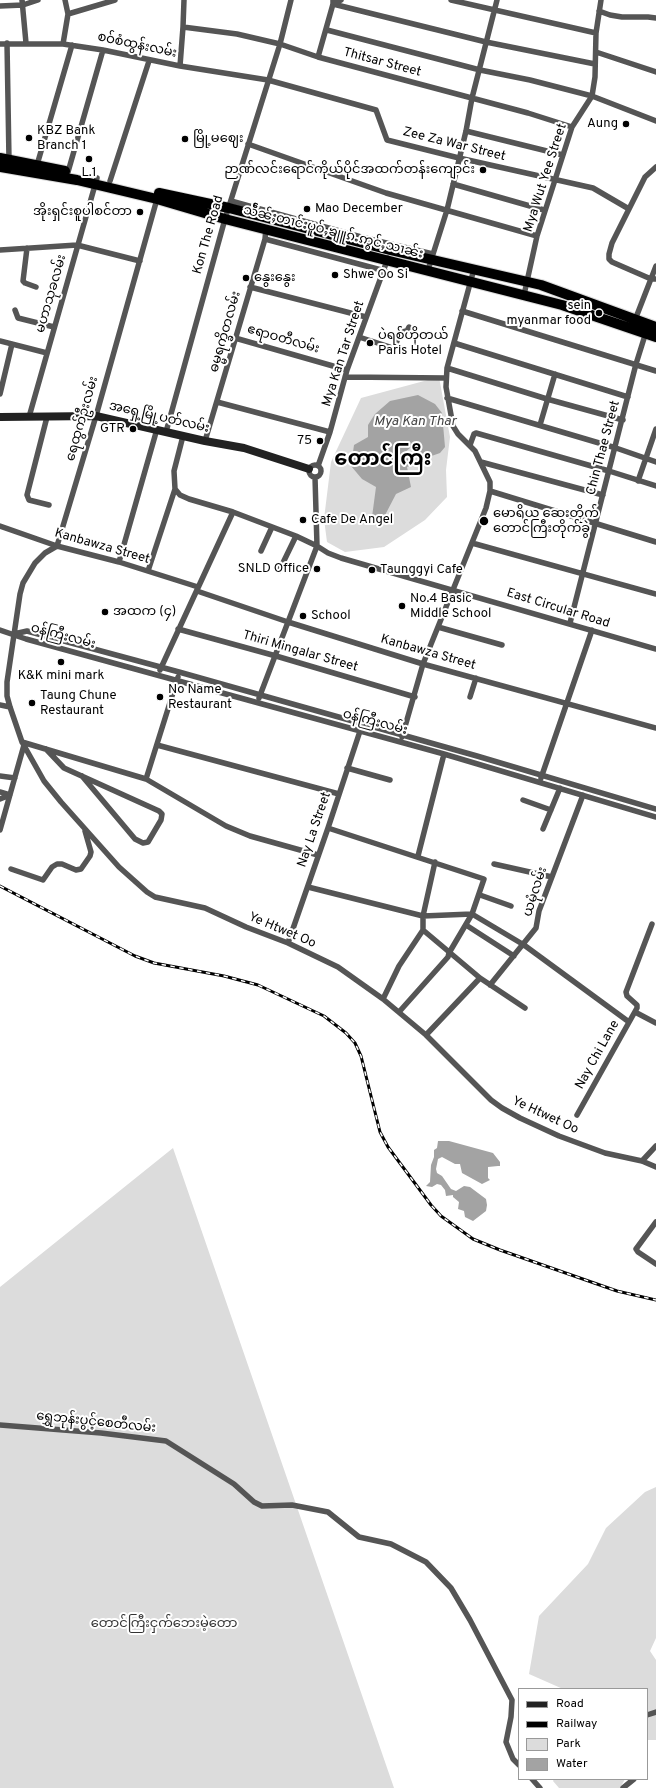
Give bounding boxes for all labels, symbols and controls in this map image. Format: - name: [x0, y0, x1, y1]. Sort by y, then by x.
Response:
- street label: စဝ်စံထွန်းလမ်း: [96, 30, 178, 62]
- street label: Thitsar Street: [341, 45, 423, 81]
- place label: Aung: [587, 116, 618, 132]
- marker: Aung: [621, 119, 631, 129]
- street label: Mya Wut Yee Street: [521, 122, 571, 234]
- place label: KBZ Bank Branch 1: [37, 123, 95, 154]
- street label: Zee Za War Street: [401, 125, 507, 165]
- place label: မြို့မဈေး: [193, 131, 243, 147]
- marker: KBZ Bank Branch 1: [24, 133, 34, 143]
- marker: မြို့မဈေး: [180, 134, 190, 144]
- marker: L.1: [84, 154, 94, 164]
- place label: ဉာဏ်လင်းရောင်ကိုယ်ပိုင်အထက်တန်း‌ကျောင်း: [224, 162, 475, 178]
- place label: L.1: [81, 165, 97, 181]
- marker: ဉာဏ်လင်းရောင်ကိုယ်ပိုင်အထက်တန်း‌ကျောင်း: [478, 165, 488, 175]
- street label: Kon The Road: [190, 194, 228, 276]
- place label: Mao December: [315, 201, 403, 217]
- street label: သဵႅၼ်ႈတၢင်းပူဝ်ႇၶျူၵ်ႉဢွင်ႇသၢၼ်း: [241, 203, 425, 263]
- place label: အိုးရှင်းစူပါစင်တာ: [33, 204, 132, 220]
- marker: Mao December: [302, 204, 312, 214]
- marker: အိုးရှင်းစူပါစင်တာ: [135, 207, 145, 217]
- street label: မဟာသုခလမ်း: [33, 253, 71, 335]
- place label: Shwe Oo Si: [343, 267, 408, 283]
- place label: နွေးနွေး: [254, 270, 295, 286]
- marker: Shwe Oo Si: [330, 270, 340, 280]
- marker: နွေးနွေး: [241, 273, 251, 283]
- street label: ဓမ္မရက္ခိတလမ်း: [207, 290, 245, 374]
- place label: sein myanmar food: [506, 298, 591, 329]
- street label: Mya Kan Tar Street: [320, 299, 368, 409]
- marker: sein myanmar food: [594, 308, 604, 318]
- street label: ဧရာဝတီလမ်း: [245, 322, 321, 358]
- place label: ပဲရစ်ဟိုတယ် Paris Hotel: [378, 328, 448, 359]
- marker: ပဲရစ်ဟိုတယ် Paris Hotel: [365, 338, 375, 348]
- street label: ရေထွက်ဦးလမ်း: [63, 375, 103, 463]
- street label: အရှေ့မြို့ပတ်လမ်း: [107, 399, 211, 437]
- street label: Chin Thae Street: [584, 399, 624, 497]
- water label: Mya Kan Thar: [374, 414, 456, 430]
- place label: GTR: [100, 421, 125, 437]
- marker: GTR: [128, 424, 138, 434]
- place label: 75: [297, 433, 312, 449]
- marker: 75: [315, 436, 325, 446]
- district label: တောင်ကြီး: [334, 448, 432, 474]
- place label: မောရိယ ဆေးတိုက် တောင်ကြီးတိုက်ခွဲ: [493, 506, 599, 537]
- place label: Cafe De Angel: [311, 512, 393, 528]
- marker: Cafe De Angel: [298, 515, 308, 525]
- marker: မောရိယ ဆေးတိုက် တောင်ကြီးတိုက်ခွဲ: [478, 515, 490, 527]
- street label: Kanbawza Street: [53, 526, 151, 568]
- place label: SNLD Office: [238, 561, 309, 577]
- place label: Taunggyi Cafe: [380, 562, 463, 578]
- marker: SNLD Office: [312, 564, 322, 574]
- marker: Taunggyi Cafe: [367, 565, 377, 575]
- street label: East Circular Road: [504, 586, 612, 632]
- place label: No.4 Basic Middle School: [410, 591, 492, 622]
- marker: No.4 Basic Middle School: [397, 601, 407, 611]
- place label: အထက (၄): [113, 604, 176, 620]
- marker: အထက (၄): [100, 607, 110, 617]
- place label: School: [311, 608, 351, 624]
- marker: School: [298, 611, 308, 621]
- street label: ဝန်ကြီးလမ်း: [29, 621, 97, 653]
- street label: Thiri Mingalar Street: [240, 628, 360, 676]
- street label: Kanbawza Street: [379, 632, 477, 674]
- marker: K&K mini mark: [56, 657, 66, 667]
- place label: K&K mini mark: [18, 668, 104, 684]
- place label: No Name Restaurant: [168, 682, 232, 713]
- place label: Taung Chune Restaurant: [40, 688, 117, 719]
- marker: No Name Restaurant: [155, 692, 165, 702]
- marker: Taung Chune Restaurant: [27, 698, 37, 708]
- street label: ဝန်ကြီးလမ်း: [341, 707, 409, 739]
- street label: Nay La Street: [295, 790, 335, 870]
- street label: ယမုံလမ်း: [521, 865, 551, 919]
- street label: Ye Htwet Oo: [246, 910, 318, 952]
- street label: Nay Chi Lane: [573, 1018, 623, 1092]
- street label: Ye Htwet Oo: [509, 1094, 581, 1138]
- street label: ရွှေဘုန်းပွင့်စေတီလမ်း: [35, 1409, 157, 1437]
- park label: တောင်ကြီးငှက်ဘေးမဲ့တော: [91, 1616, 237, 1632]
- legend: [518, 1688, 648, 1780]
- text: Road: [556, 1696, 584, 1712]
- text: Railway: [556, 1716, 597, 1732]
- text: Park: [556, 1736, 581, 1752]
- text: Water: [556, 1756, 588, 1772]

